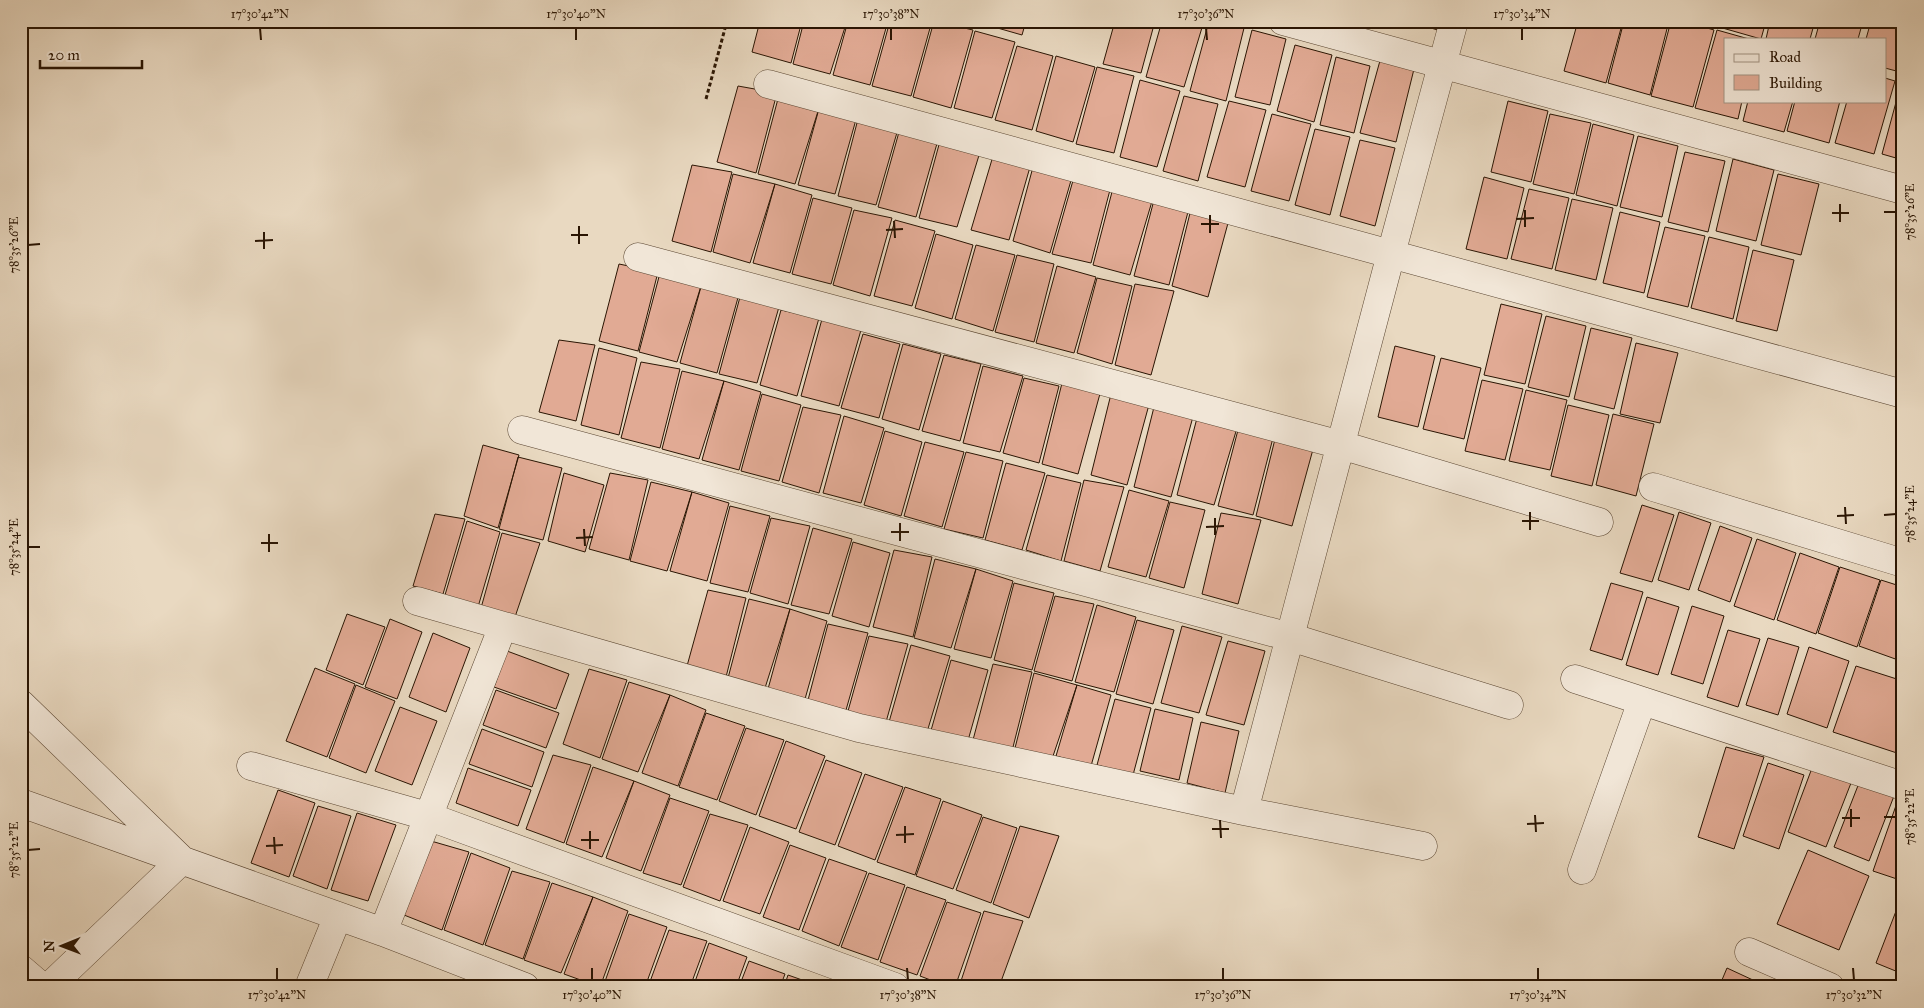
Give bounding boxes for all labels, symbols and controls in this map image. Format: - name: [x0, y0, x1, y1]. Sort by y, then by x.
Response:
- text: 17°30'42"N: [231, 7, 289, 21]
- text: 17°30'40"N: [546, 7, 606, 21]
- text: 17°30'38"N: [862, 7, 920, 21]
- text: 17°30'36"N: [1178, 7, 1234, 21]
- text: 17°30'34"N: [1493, 7, 1551, 21]
- scale bar: [40, 38, 142, 70]
- legend: [1724, 38, 1886, 102]
- text: 20 m: [48, 46, 80, 64]
- text: Road: [1769, 48, 1801, 66]
- text: Building: [1769, 74, 1823, 92]
- text: 78°35'26"E: [1903, 183, 1917, 240]
- text: 78°35'26"E: [7, 216, 21, 273]
- text: 78°35'24"E: [1903, 485, 1917, 543]
- text: 78°35'24"E: [7, 518, 21, 576]
- text: 78°35'22"E: [1903, 788, 1917, 845]
- text: 78°35'22"E: [7, 821, 21, 878]
- north arrow: [38, 920, 88, 970]
- text: N: [41, 940, 58, 952]
- text: 17°30'42"N: [248, 988, 306, 1002]
- text: 17°30'40"N: [562, 988, 622, 1002]
- text: 17°30'38"N: [879, 988, 937, 1002]
- text: 17°30'36"N: [1195, 988, 1251, 1002]
- text: 17°30'34"N: [1509, 988, 1567, 1002]
- text: 17°30'32"N: [1826, 988, 1882, 1002]

